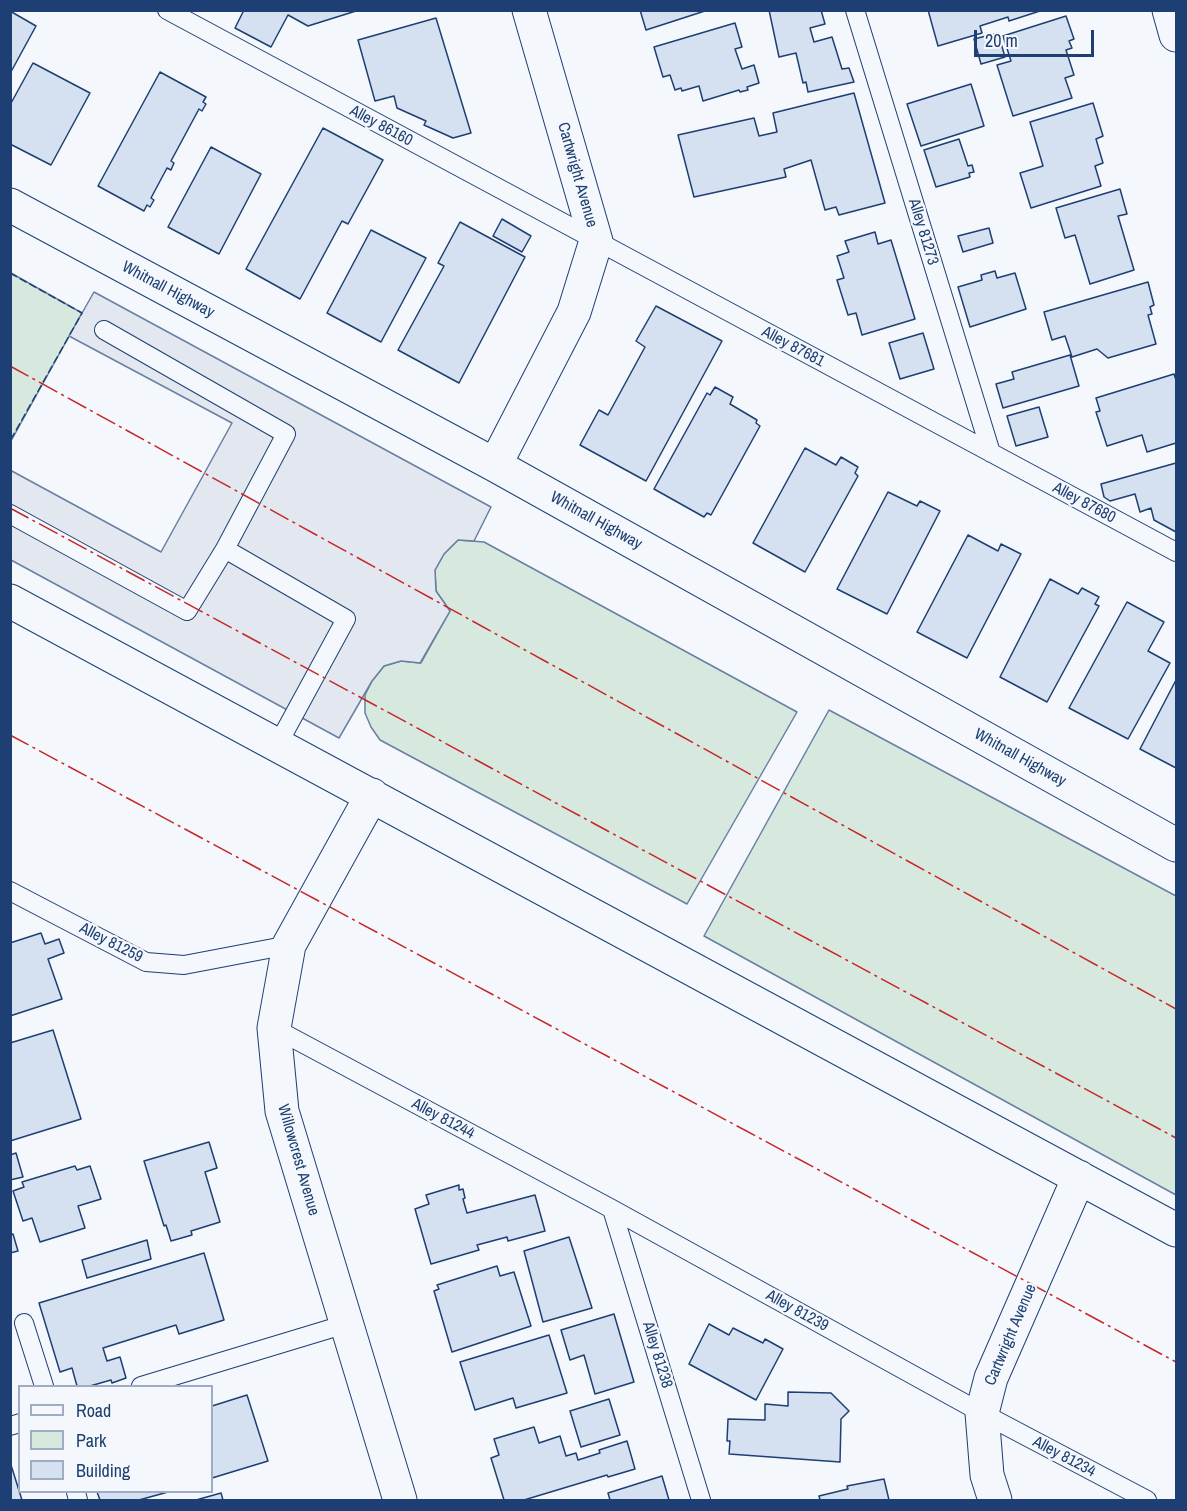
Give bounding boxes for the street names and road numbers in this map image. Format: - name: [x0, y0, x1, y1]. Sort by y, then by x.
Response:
- street label: Alley 86160: [346, 101, 416, 151]
- street label: Cartwright Avenue: [553, 120, 601, 230]
- street label: Alley 81273: [904, 196, 942, 268]
- street label: Whitnall Highway: [118, 258, 218, 322]
- street label: Alley 87681: [758, 322, 828, 372]
- street label: Alley 87680: [1049, 478, 1119, 528]
- street label: Whitnall Highway: [547, 488, 645, 554]
- street label: Whitnall Highway: [971, 725, 1069, 791]
- street label: Alley 81259: [76, 919, 146, 967]
- street label: Alley 81244: [408, 1094, 478, 1144]
- street label: Willowcrest Avenue: [273, 1102, 323, 1218]
- street label: Cartwright Avenue: [981, 1281, 1041, 1389]
- street label: Alley 81239: [762, 1286, 832, 1336]
- street label: Alley 81238: [638, 1319, 676, 1391]
- street label: Alley 81234: [1029, 1432, 1099, 1482]

